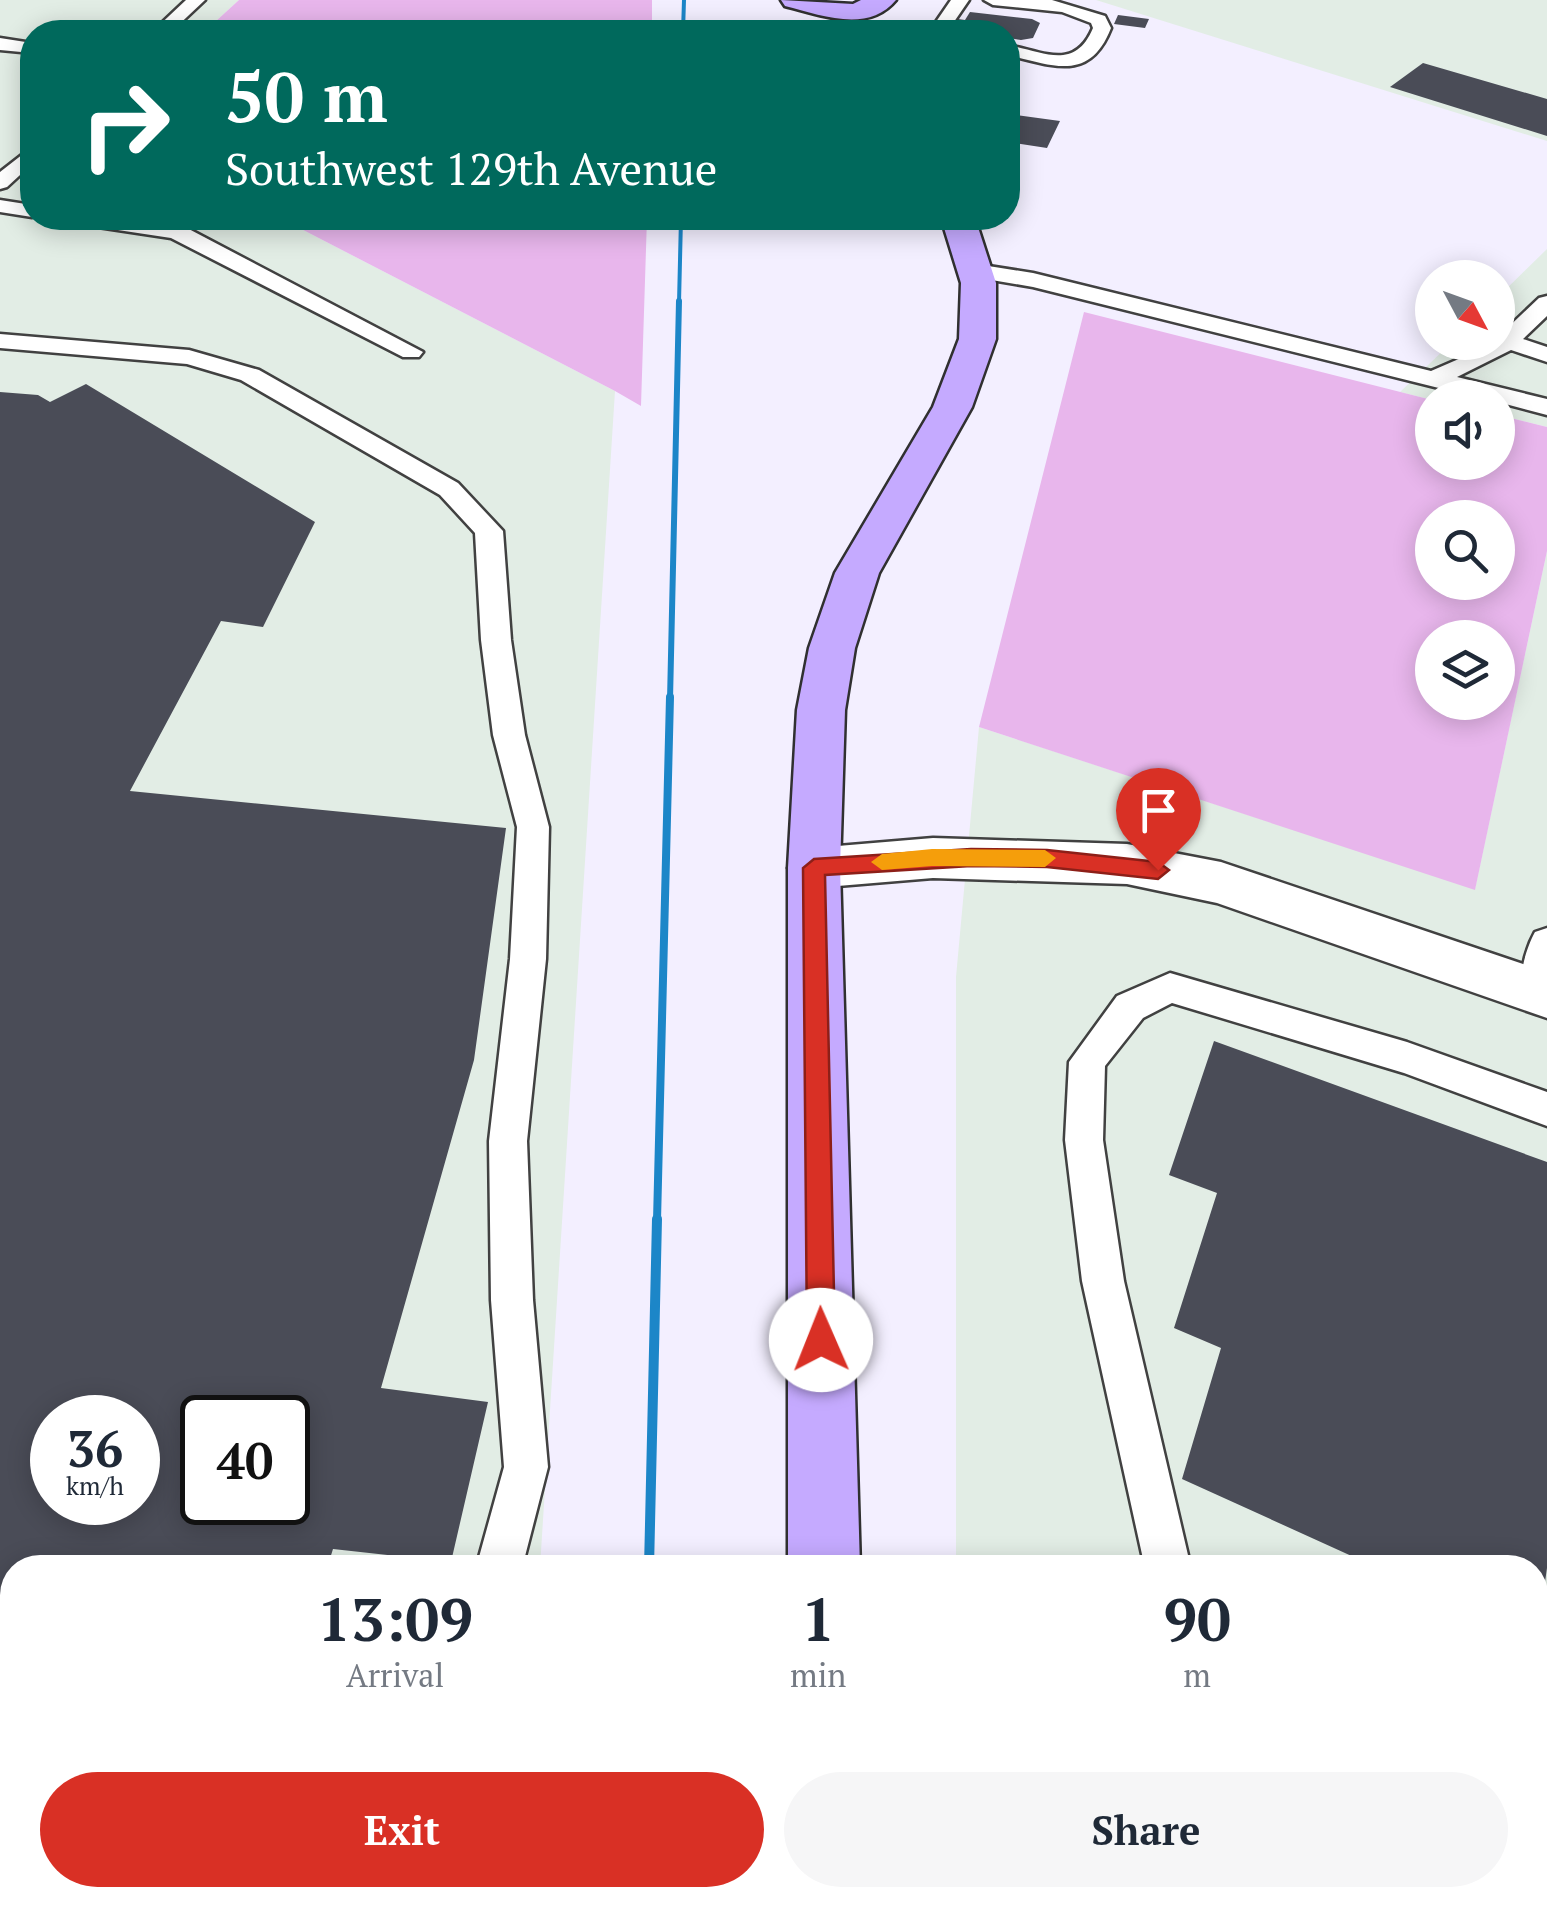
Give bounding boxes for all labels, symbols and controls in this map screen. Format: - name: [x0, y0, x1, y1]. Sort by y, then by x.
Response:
- text: 50 m: [225, 49, 388, 142]
- icon: right: [60, 60, 190, 190]
- text: Southwest 129th Avenue: [225, 138, 717, 198]
- north arrow: [1415, 260, 1515, 360]
- map controls: [1415, 260, 1515, 720]
- button: sound: [1415, 380, 1515, 480]
- button: search: [1415, 500, 1515, 600]
- button: layers: [1415, 620, 1515, 720]
- pin: [1116, 768, 1201, 871]
- icon: arrive: [1131, 783, 1186, 838]
- position arrow: [769, 1288, 873, 1392]
- speed limit sign: 40: [180, 1395, 310, 1525]
- text: 36: [67, 1415, 123, 1481]
- text: km/h: [66, 1469, 124, 1502]
- text: 13:09: [317, 1579, 473, 1658]
- text: 1: [801, 1579, 835, 1658]
- text: 90: [1163, 1579, 1231, 1658]
- text: Arrival: [346, 1654, 444, 1696]
- text: min: [790, 1654, 846, 1696]
- text: m: [1183, 1654, 1211, 1696]
- button: Exit: [40, 1772, 764, 1887]
- button: Share: [784, 1772, 1508, 1887]

